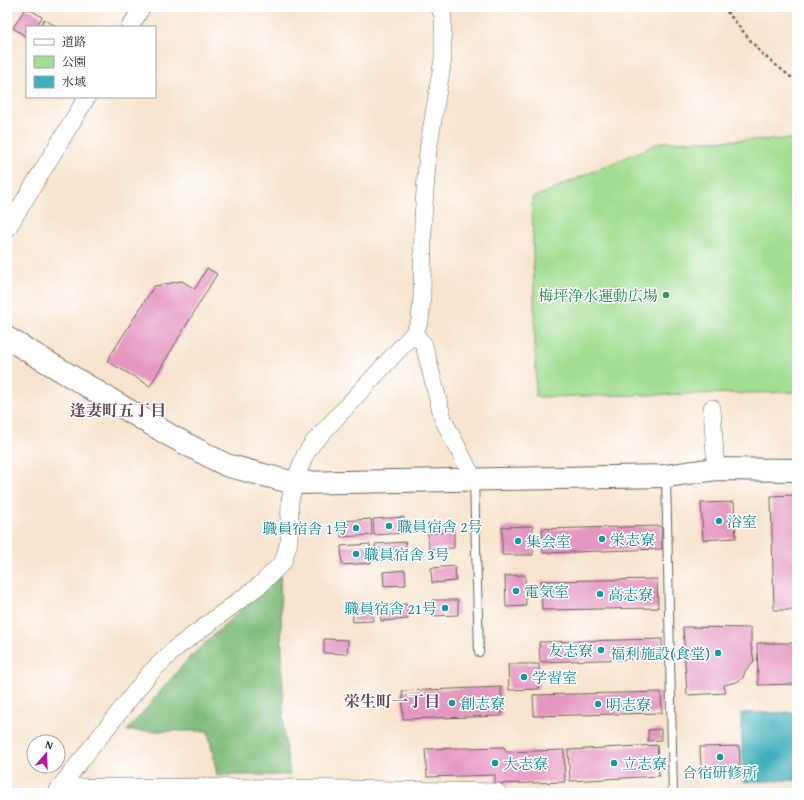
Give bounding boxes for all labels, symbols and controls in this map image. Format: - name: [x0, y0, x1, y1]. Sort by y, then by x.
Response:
- legend: [26, 26, 156, 98]
- text: 道路: [62, 33, 86, 50]
- text: 公園: [62, 53, 86, 70]
- text: 水域: [62, 73, 86, 90]
- place label: 梅坪浄水運動広場: [538, 285, 658, 306]
- marker: 梅坪浄水運動広場: [661, 290, 671, 300]
- district label: 逢妻町五丁目: [70, 398, 166, 422]
- place label: 浴室: [727, 511, 757, 532]
- place label: 職員宿舎 2号: [397, 516, 483, 537]
- marker: 浴室: [714, 516, 724, 526]
- place label: 職員宿舎 1号: [262, 518, 348, 539]
- marker: 職員宿舎 2号: [384, 521, 394, 531]
- marker: 職員宿舎 1号: [351, 523, 361, 533]
- place label: 栄志寮: [610, 529, 655, 550]
- place label: 集会室: [526, 531, 571, 552]
- marker: 栄志寮: [597, 534, 607, 544]
- marker: 集会室: [513, 536, 523, 546]
- place label: 職員宿舎 3号: [364, 544, 450, 565]
- marker: 職員宿舎 3号: [351, 549, 361, 559]
- place label: 電気室: [524, 581, 569, 602]
- place label: 高志寮: [608, 584, 653, 605]
- marker: 電気室: [511, 586, 521, 596]
- marker: 高志寮: [595, 589, 605, 599]
- place label: 職員宿舎 21号: [344, 598, 437, 619]
- marker: 職員宿舎 21号: [440, 603, 450, 613]
- place label: 友志寮: [548, 640, 593, 661]
- place label: 福利施設(食堂): [610, 643, 710, 664]
- marker: 友志寮: [596, 645, 606, 655]
- marker: 福利施設(食堂): [713, 648, 723, 658]
- place label: 学習室: [532, 667, 577, 688]
- marker: 学習室: [519, 672, 529, 682]
- district label: 栄生町一丁目: [344, 689, 440, 713]
- place label: 創志寮: [460, 693, 505, 714]
- place label: 明志寮: [606, 694, 651, 715]
- marker: 創志寮: [447, 698, 457, 708]
- marker: 明志寮: [593, 699, 603, 709]
- north arrow: [26, 734, 66, 774]
- text: N: [43, 736, 56, 754]
- marker: 合宿研修所: [715, 752, 725, 762]
- place label: 大志寮: [503, 753, 548, 774]
- place label: 立志寮: [622, 753, 667, 774]
- marker: 大志寮: [490, 758, 500, 768]
- marker: 立志寮: [609, 758, 619, 768]
- place label: 合宿研修所: [682, 762, 758, 783]

